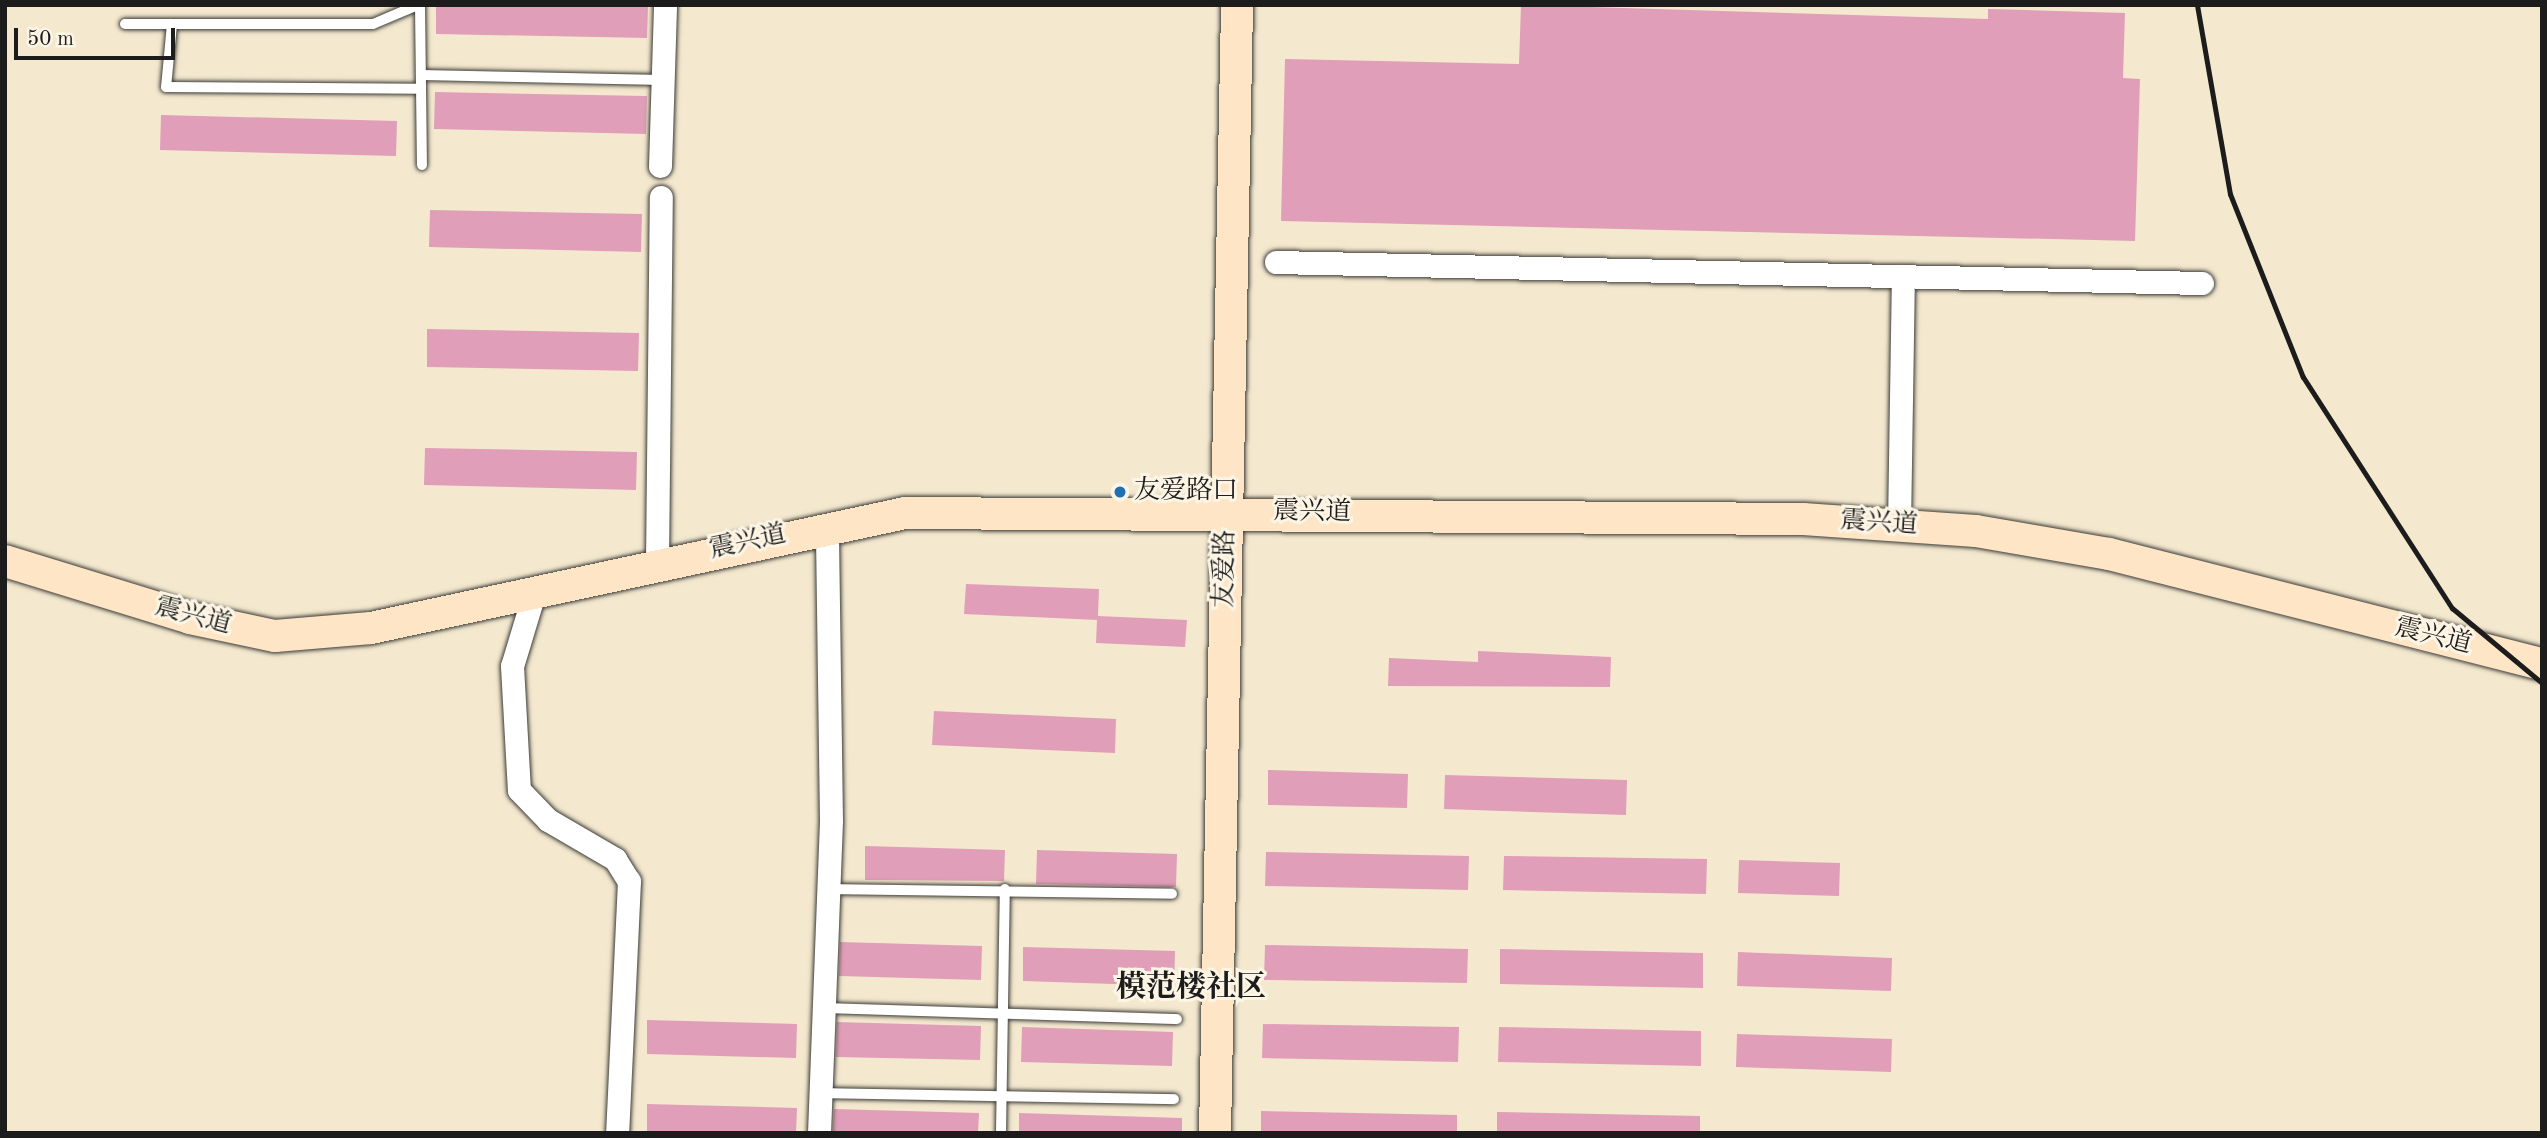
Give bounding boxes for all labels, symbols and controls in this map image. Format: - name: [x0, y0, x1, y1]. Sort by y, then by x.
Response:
- scale bar: [18, 14, 178, 58]
- text: 50 m: [27, 29, 74, 50]
- place label: 友爱路口: [1134, 476, 1238, 508]
- marker: 友爱路口: [1112, 484, 1128, 500]
- street label: 震兴道: [1273, 497, 1351, 529]
- street label: 震兴道: [1839, 506, 1919, 542]
- street label: 震兴道: [707, 520, 789, 566]
- street label: 友爱路: [1210, 530, 1242, 608]
- street label: 震兴道: [151, 592, 235, 642]
- street label: 震兴道: [2391, 612, 2475, 662]
- district label: 模范楼社区: [1116, 970, 1266, 1006]

